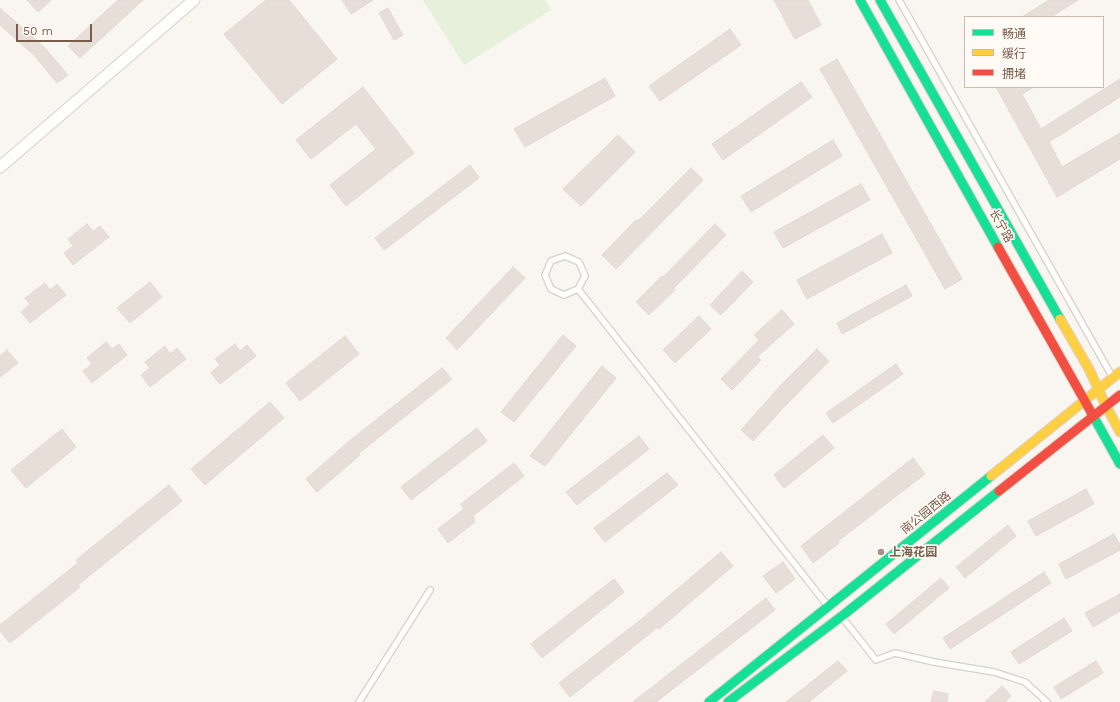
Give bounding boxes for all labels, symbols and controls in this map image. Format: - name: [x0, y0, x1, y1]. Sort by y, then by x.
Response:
- scale bar: [18, 16, 94, 42]
- legend: [964, 16, 1104, 88]
- text: 50 m: [23, 24, 53, 38]
- text: 畅通: [1002, 27, 1026, 41]
- text: 缓行: [1002, 47, 1026, 61]
- text: 拥堵: [1002, 67, 1026, 81]
- street label: 长宁路: [986, 207, 1016, 245]
- street label: 南公园西路: [898, 489, 954, 537]
- place label: 上海花园: [889, 545, 937, 559]
- marker: 上海花园: [876, 547, 886, 557]

